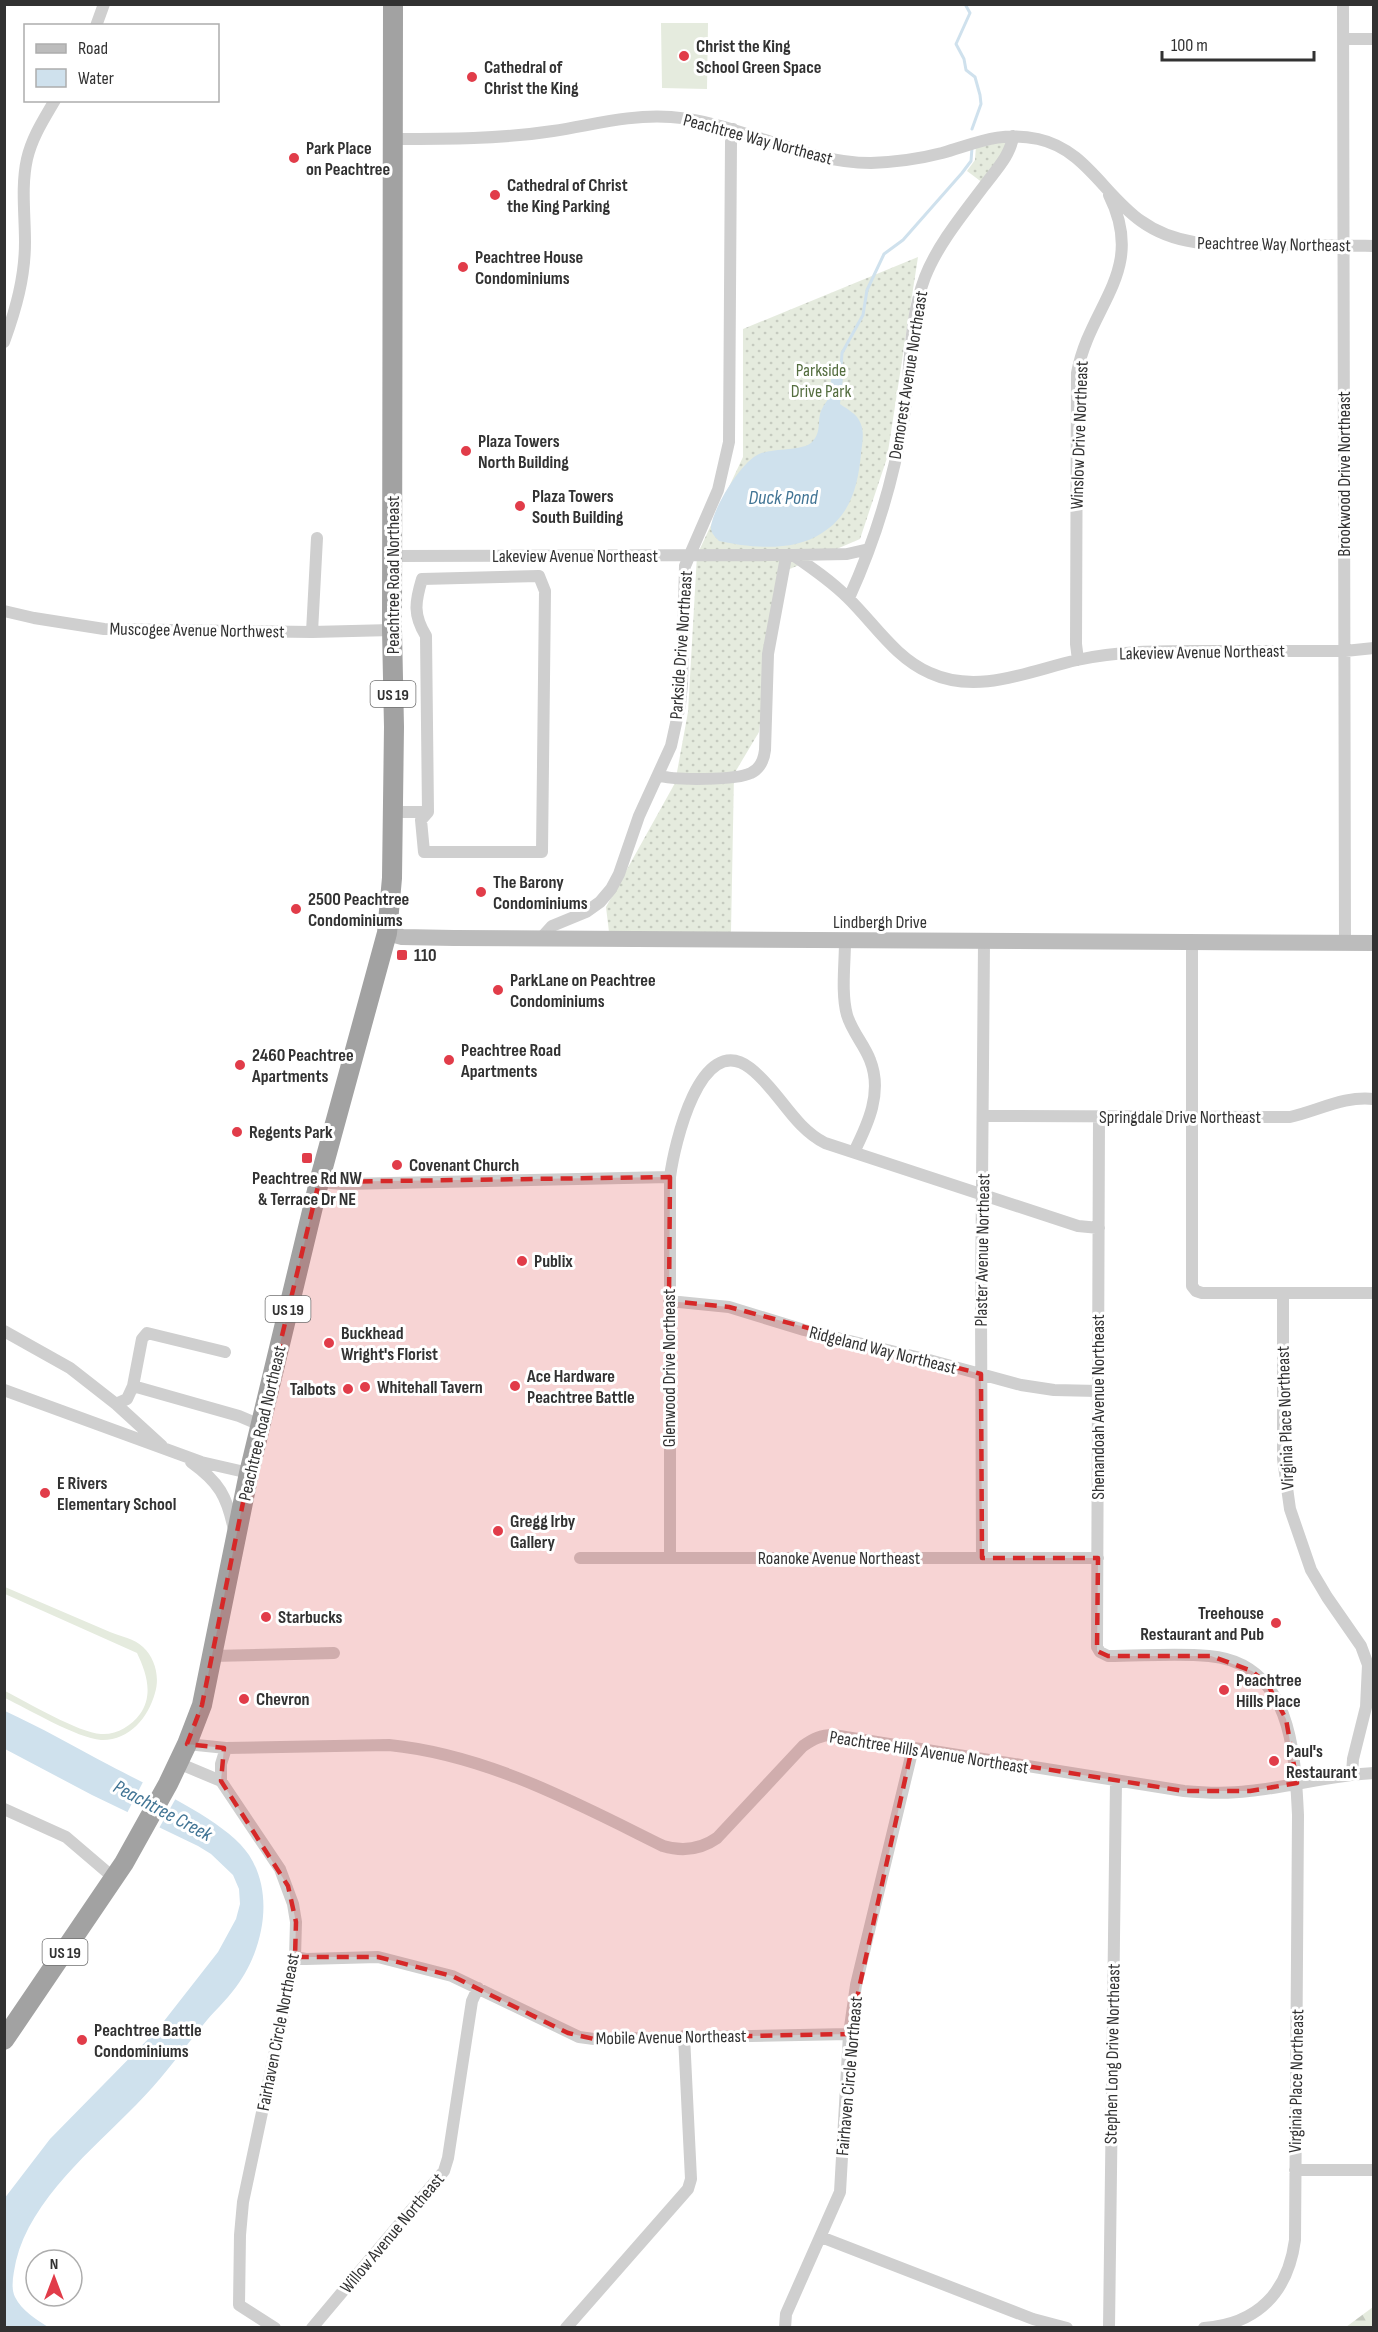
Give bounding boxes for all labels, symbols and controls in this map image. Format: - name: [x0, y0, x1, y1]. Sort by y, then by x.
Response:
- legend: [24, 24, 219, 102]
- scale bar: [1162, 24, 1314, 62]
- text: 100 m: [1171, 35, 1208, 56]
- place label: Christ the King School Green Space: [696, 36, 821, 78]
- text: Road: [78, 38, 108, 59]
- marker: Christ the King School Green Space: [677, 49, 691, 63]
- place label: Cathedral of Christ the King: [484, 57, 579, 99]
- text: Water: [78, 68, 114, 89]
- marker: Cathedral of Christ the King: [465, 70, 479, 84]
- street label: Peachtree Way Northeast: [681, 109, 835, 170]
- place label: Park Place on Peachtree: [306, 138, 390, 180]
- marker: Park Place on Peachtree: [287, 151, 301, 165]
- place label: Cathedral of Christ the King Parking: [507, 175, 628, 217]
- marker: Cathedral of Christ the King Parking: [488, 188, 502, 202]
- street label: Peachtree Way Northeast: [1197, 233, 1352, 256]
- place label: Peachtree House Condominiums: [475, 247, 583, 289]
- marker: Peachtree House Condominiums: [456, 260, 470, 274]
- street label: Demorest Avenue Northeast: [885, 289, 932, 461]
- park label: Parkside Drive Park: [791, 360, 851, 402]
- street label: Winslow Drive Northeast: [1066, 360, 1093, 510]
- street label: Brookwood Drive Northeast: [1334, 391, 1355, 557]
- place label: Plaza Towers North Building: [478, 431, 569, 473]
- marker: Plaza Towers North Building: [459, 444, 473, 458]
- place label: Plaza Towers South Building: [532, 486, 624, 528]
- water label: Duck Pond: [748, 486, 818, 510]
- street label: Peachtree Road Northeast: [383, 495, 404, 654]
- marker: Plaza Towers South Building: [513, 499, 527, 513]
- street label: Lakeview Avenue Northeast: [492, 546, 658, 567]
- street label: Parkside Drive Northeast: [666, 569, 697, 720]
- street label: Muscogee Avenue Northwest: [109, 618, 285, 643]
- street label: Lakeview Avenue Northeast: [1119, 641, 1286, 664]
- road number: US 19: [370, 681, 416, 707]
- place label: The Barony Condominiums: [493, 872, 588, 914]
- marker: The Barony Condominiums: [474, 885, 488, 899]
- place label: 2500 Peachtree Condominiums: [308, 889, 409, 931]
- marker: 2500 Peachtree Condominiums: [289, 902, 303, 916]
- street label: Lindbergh Drive: [833, 912, 927, 933]
- place label: 110: [414, 945, 437, 966]
- marker: 110: [395, 948, 409, 962]
- place label: ParkLane on Peachtree Condominiums: [510, 970, 656, 1012]
- marker: ParkLane on Peachtree Condominiums: [491, 983, 505, 997]
- place label: Peachtree Road Apartments: [460, 1040, 561, 1082]
- place label: 2460 Peachtree Apartments: [251, 1045, 354, 1087]
- marker: Peachtree Road Apartments: [442, 1053, 456, 1067]
- marker: 2460 Peachtree Apartments: [233, 1058, 247, 1072]
- street label: Springdale Drive Northeast: [1099, 1107, 1262, 1128]
- place label: Regents Park: [249, 1122, 333, 1143]
- marker: Regents Park: [230, 1125, 244, 1139]
- marker: Peachtree Rd NW & Terrace Dr NE: [300, 1151, 314, 1165]
- place label: Covenant Church: [409, 1155, 519, 1176]
- marker: Covenant Church: [390, 1158, 404, 1172]
- place label: Peachtree Rd NW & Terrace Dr NE: [252, 1168, 362, 1210]
- street label: Plaster Avenue Northeast: [971, 1173, 994, 1327]
- place label: Publix: [534, 1251, 573, 1272]
- marker: Publix: [515, 1254, 529, 1268]
- street label: Glenwood Drive Northeast: [659, 1288, 680, 1447]
- road number: US 19: [266, 1296, 310, 1322]
- street label: Shenandoah Avenue Northeast: [1088, 1314, 1109, 1500]
- street label: Ridgeland Way Northeast: [807, 1322, 959, 1379]
- place label: Buckhead Wright's Florist: [341, 1323, 438, 1365]
- marker: Buckhead Wright's Florist: [322, 1336, 336, 1350]
- street label: Peachtree Road Northeast: [234, 1343, 291, 1503]
- street label: Virginia Place Northeast: [1272, 1345, 1299, 1490]
- place label: Ace Hardware Peachtree Battle: [526, 1366, 635, 1408]
- place label: Whitehall Tavern: [377, 1377, 483, 1398]
- place label: Talbots: [290, 1379, 336, 1400]
- marker: Ace Hardware Peachtree Battle: [508, 1379, 522, 1393]
- marker: Whitehall Tavern: [358, 1380, 372, 1394]
- marker: Talbots: [341, 1382, 355, 1396]
- place label: E Rivers Elementary School: [57, 1473, 176, 1515]
- marker: E Rivers Elementary School: [38, 1486, 52, 1500]
- place label: Gregg Irby Gallery: [510, 1511, 576, 1553]
- marker: Gregg Irby Gallery: [491, 1524, 505, 1538]
- street label: Roanoke Avenue Northeast: [758, 1548, 921, 1569]
- place label: Treehouse Restaurant and Pub: [1140, 1603, 1264, 1645]
- place label: Starbucks: [278, 1607, 343, 1628]
- marker: Starbucks: [259, 1610, 273, 1624]
- marker: Treehouse Restaurant and Pub: [1269, 1616, 1283, 1630]
- place label: Peachtree Hills Place: [1236, 1670, 1302, 1712]
- marker: Peachtree Hills Place: [1217, 1683, 1231, 1697]
- place label: Chevron: [256, 1689, 310, 1710]
- marker: Chevron: [237, 1692, 251, 1706]
- street label: Peachtree Hills Avenue Northeast: [828, 1726, 1030, 1779]
- place label: Paul's Restaurant: [1286, 1741, 1357, 1783]
- marker: Paul's Restaurant: [1267, 1754, 1281, 1768]
- water label: Peachtree Creek: [109, 1775, 216, 1847]
- road number: US 19: [42, 1939, 88, 1965]
- street label: Fairhaven Circle Northeast: [253, 1951, 304, 2113]
- street label: Stephen Long Drive Northeast: [1100, 1963, 1125, 2144]
- street label: Fairhaven Circle Northeast: [832, 1995, 867, 2157]
- street label: Virginia Place Northeast: [1285, 2008, 1308, 2153]
- place label: Peachtree Battle Condominiums: [94, 2020, 202, 2062]
- street label: Mobile Avenue Northeast: [596, 2026, 747, 2049]
- marker: Peachtree Battle Condominiums: [75, 2033, 89, 2047]
- street label: Willow Avenue Northeast: [336, 2169, 449, 2298]
- north arrow: [24, 2248, 84, 2308]
- text: N: [50, 2255, 58, 2274]

